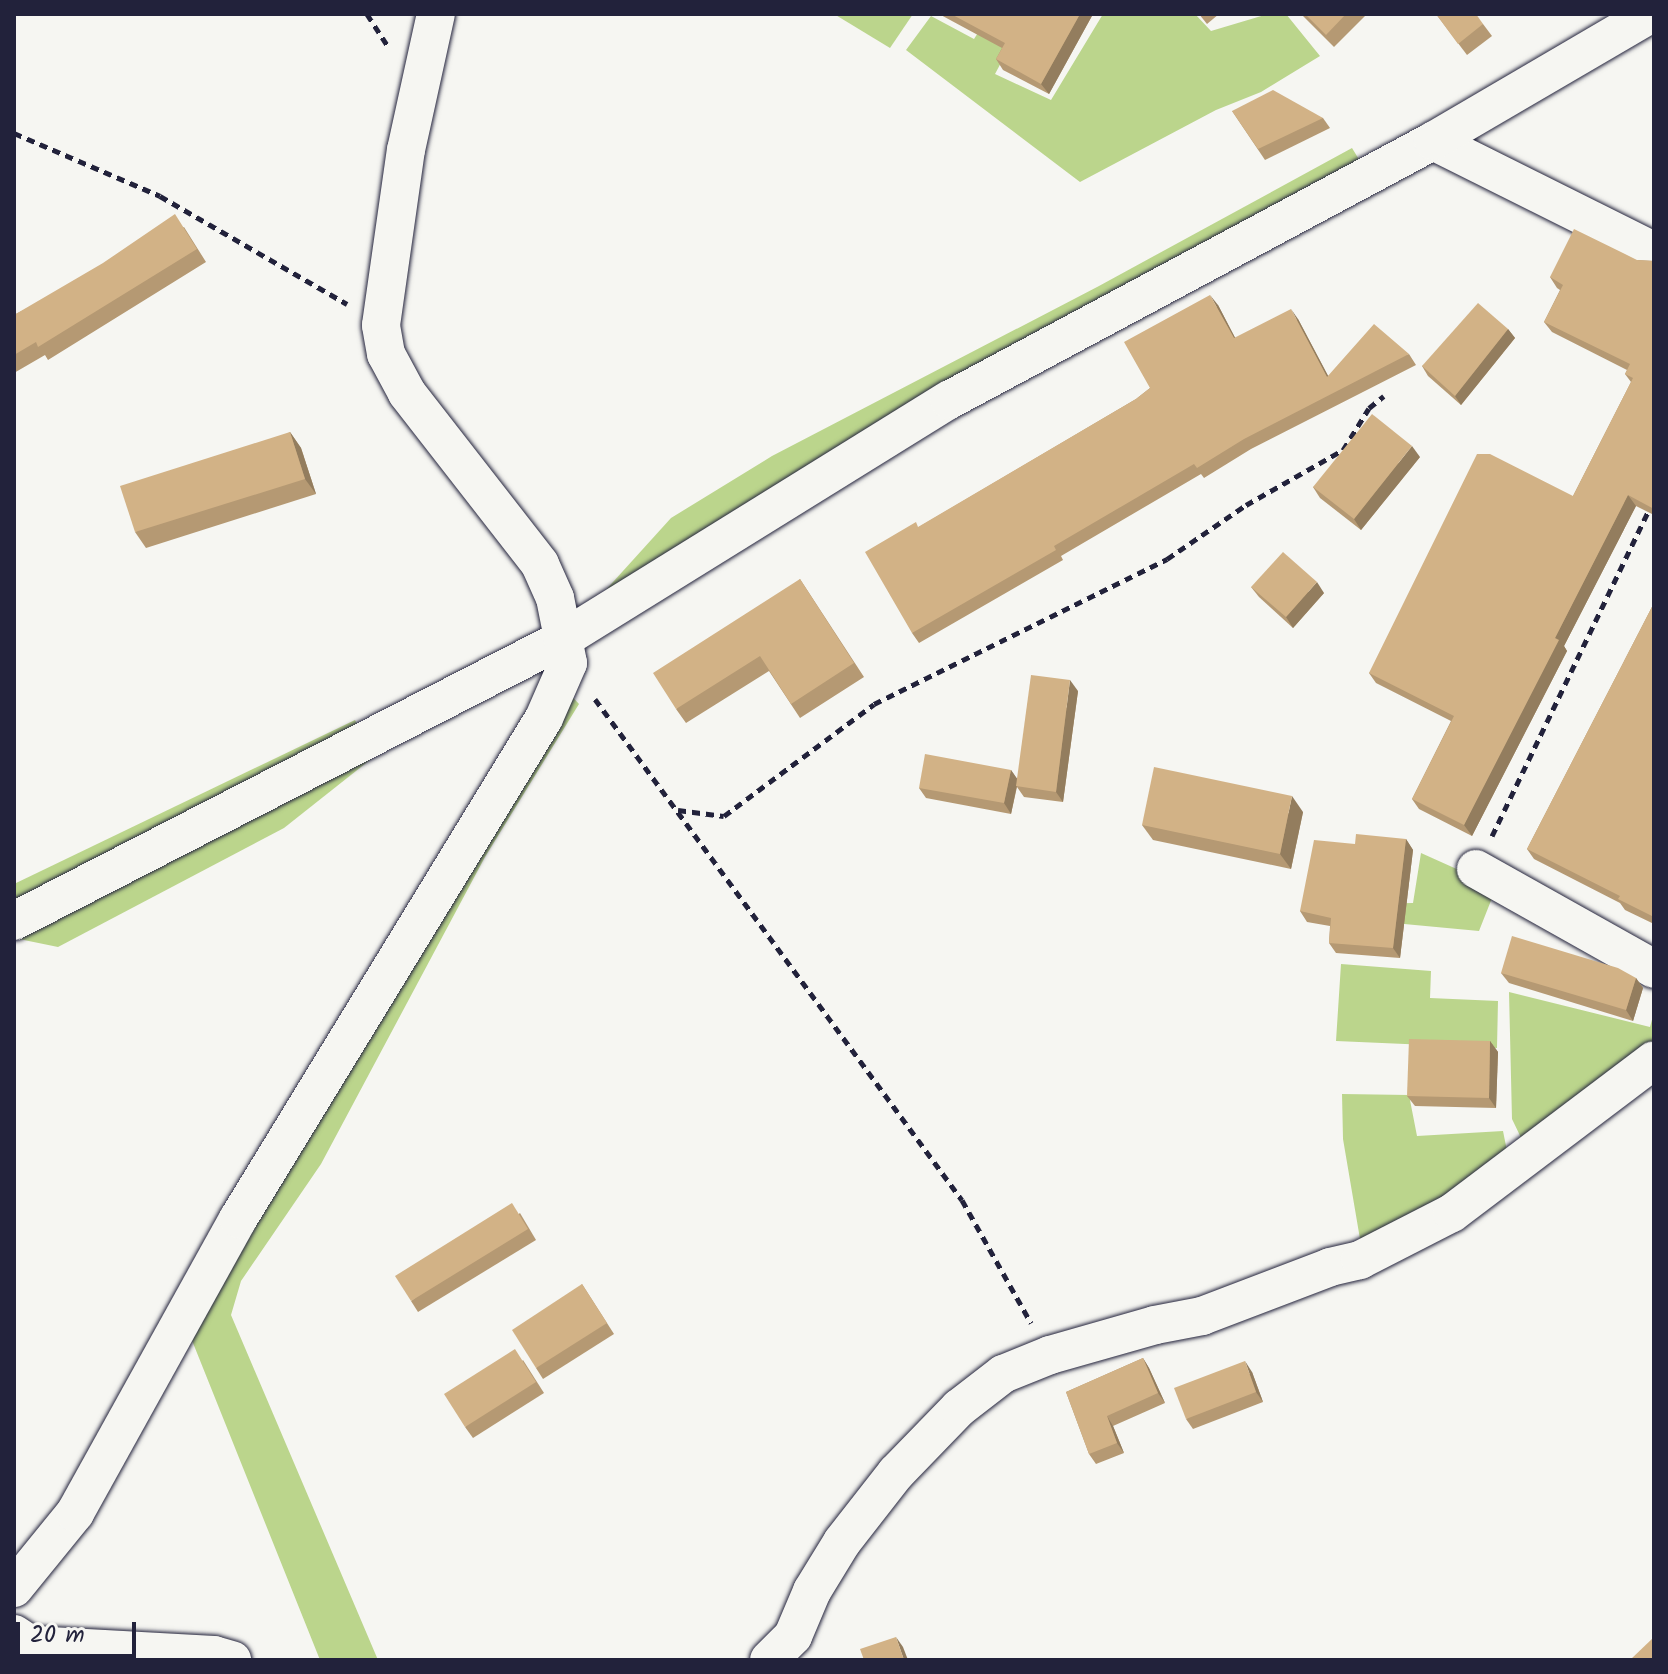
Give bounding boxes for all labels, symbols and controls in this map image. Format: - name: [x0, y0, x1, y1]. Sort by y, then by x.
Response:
- scale bar: [20, 1606, 140, 1656]
- text: 20 m: [30, 1616, 85, 1655]

